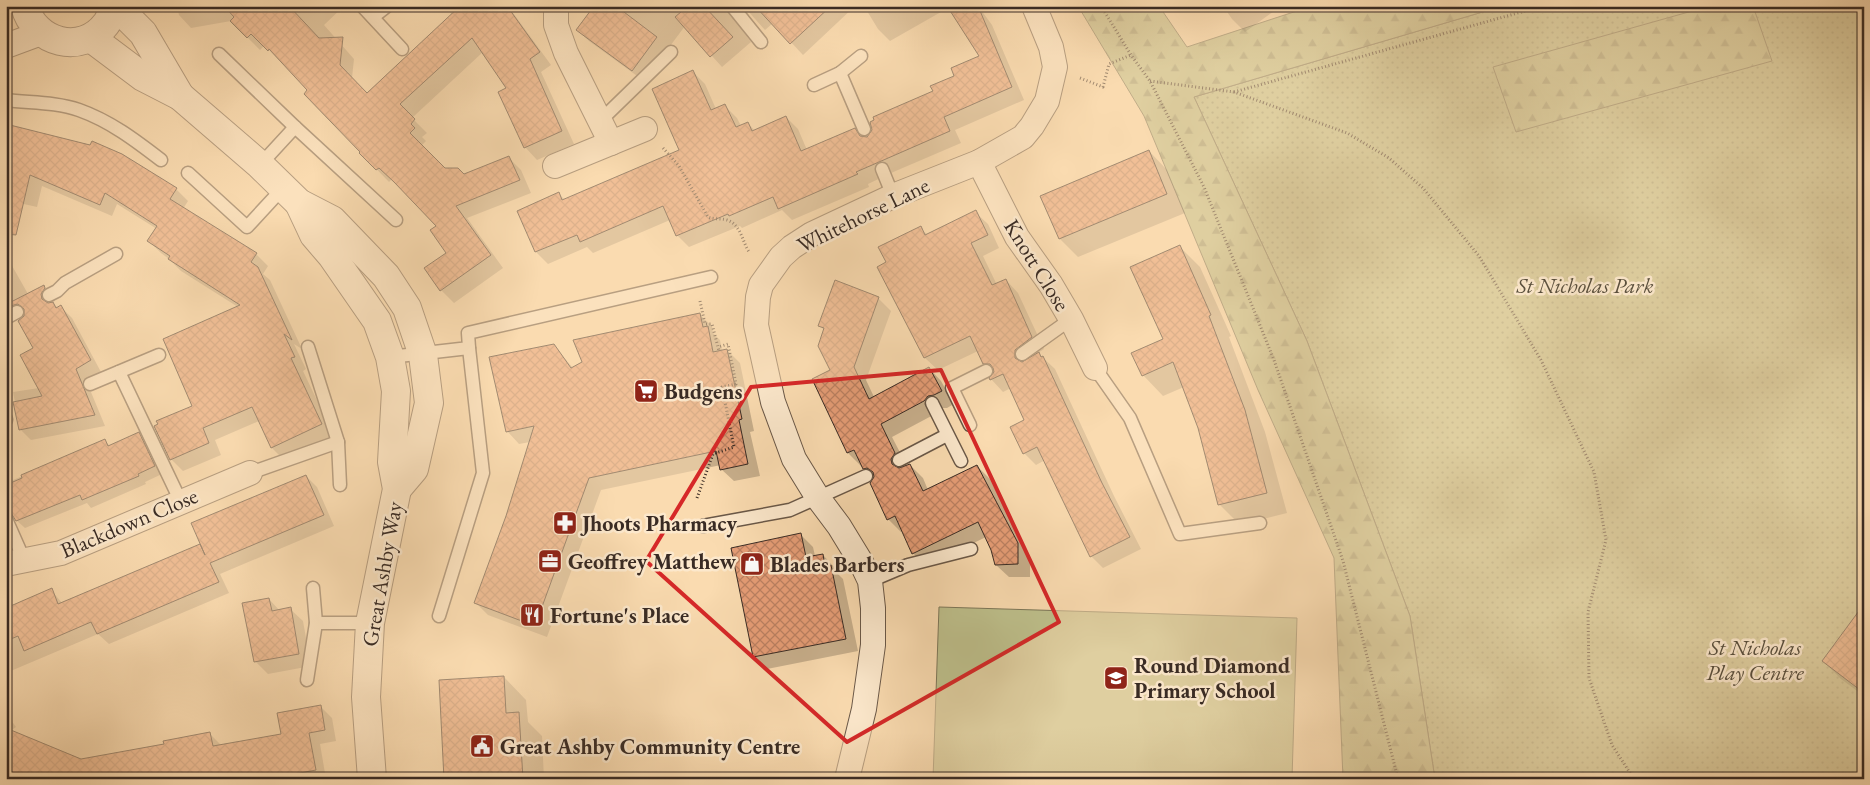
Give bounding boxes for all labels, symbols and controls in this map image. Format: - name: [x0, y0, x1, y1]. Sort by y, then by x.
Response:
- street label: Whitehorse Lane: [792, 170, 934, 260]
- street label: Knott Close: [997, 214, 1077, 317]
- park label: St Nicholas Park: [1516, 271, 1653, 300]
- place label: Budgens: [664, 377, 743, 406]
- supermarket icon: Budgens: [633, 378, 659, 404]
- street label: Blackdown Close: [56, 481, 202, 565]
- street label: Great Ashby Way: [355, 499, 409, 649]
- place label: Jhoots Pharmacy: [580, 509, 737, 538]
- pharmacy icon: Jhoots Pharmacy: [552, 510, 578, 536]
- place label: Geoffrey Matthew: [568, 547, 737, 576]
- office icon: Geoffrey Matthew: [537, 548, 563, 574]
- place label: Blades Barbers: [770, 550, 905, 579]
- shop icon: Blades Barbers: [739, 551, 765, 577]
- place label: Fortune's Place: [550, 601, 689, 630]
- restaurant icon: Fortune's Place: [519, 602, 545, 628]
- park label: St Nicholas Play Centre: [1706, 633, 1804, 687]
- place label: Round Diamond Primary School: [1134, 651, 1290, 705]
- school or university icon: Round Diamond Primary School: [1103, 665, 1129, 691]
- place label: Great Ashby Community Centre: [500, 732, 800, 761]
- public building icon: Great Ashby Community Centre: [469, 733, 495, 759]

